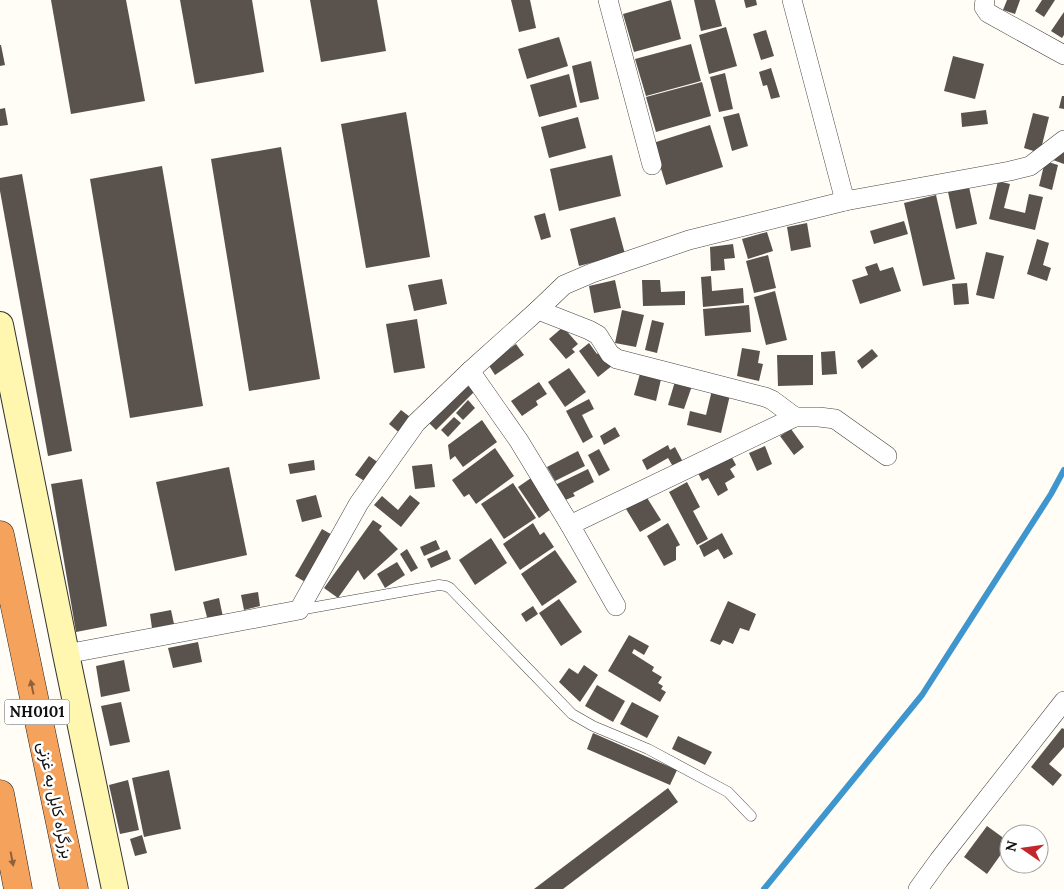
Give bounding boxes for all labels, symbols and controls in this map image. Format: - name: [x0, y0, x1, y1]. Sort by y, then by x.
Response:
- one-way arrow: [28, 680, 36, 695]
- road number: NH0101: [5, 700, 70, 724]
- street label: بزرگراه کابل به غزنی: [33, 740, 78, 860]
- north arrow: [999, 824, 1049, 874]
- text: N: [1001, 839, 1021, 853]
- one-way arrow: [9, 851, 17, 867]

